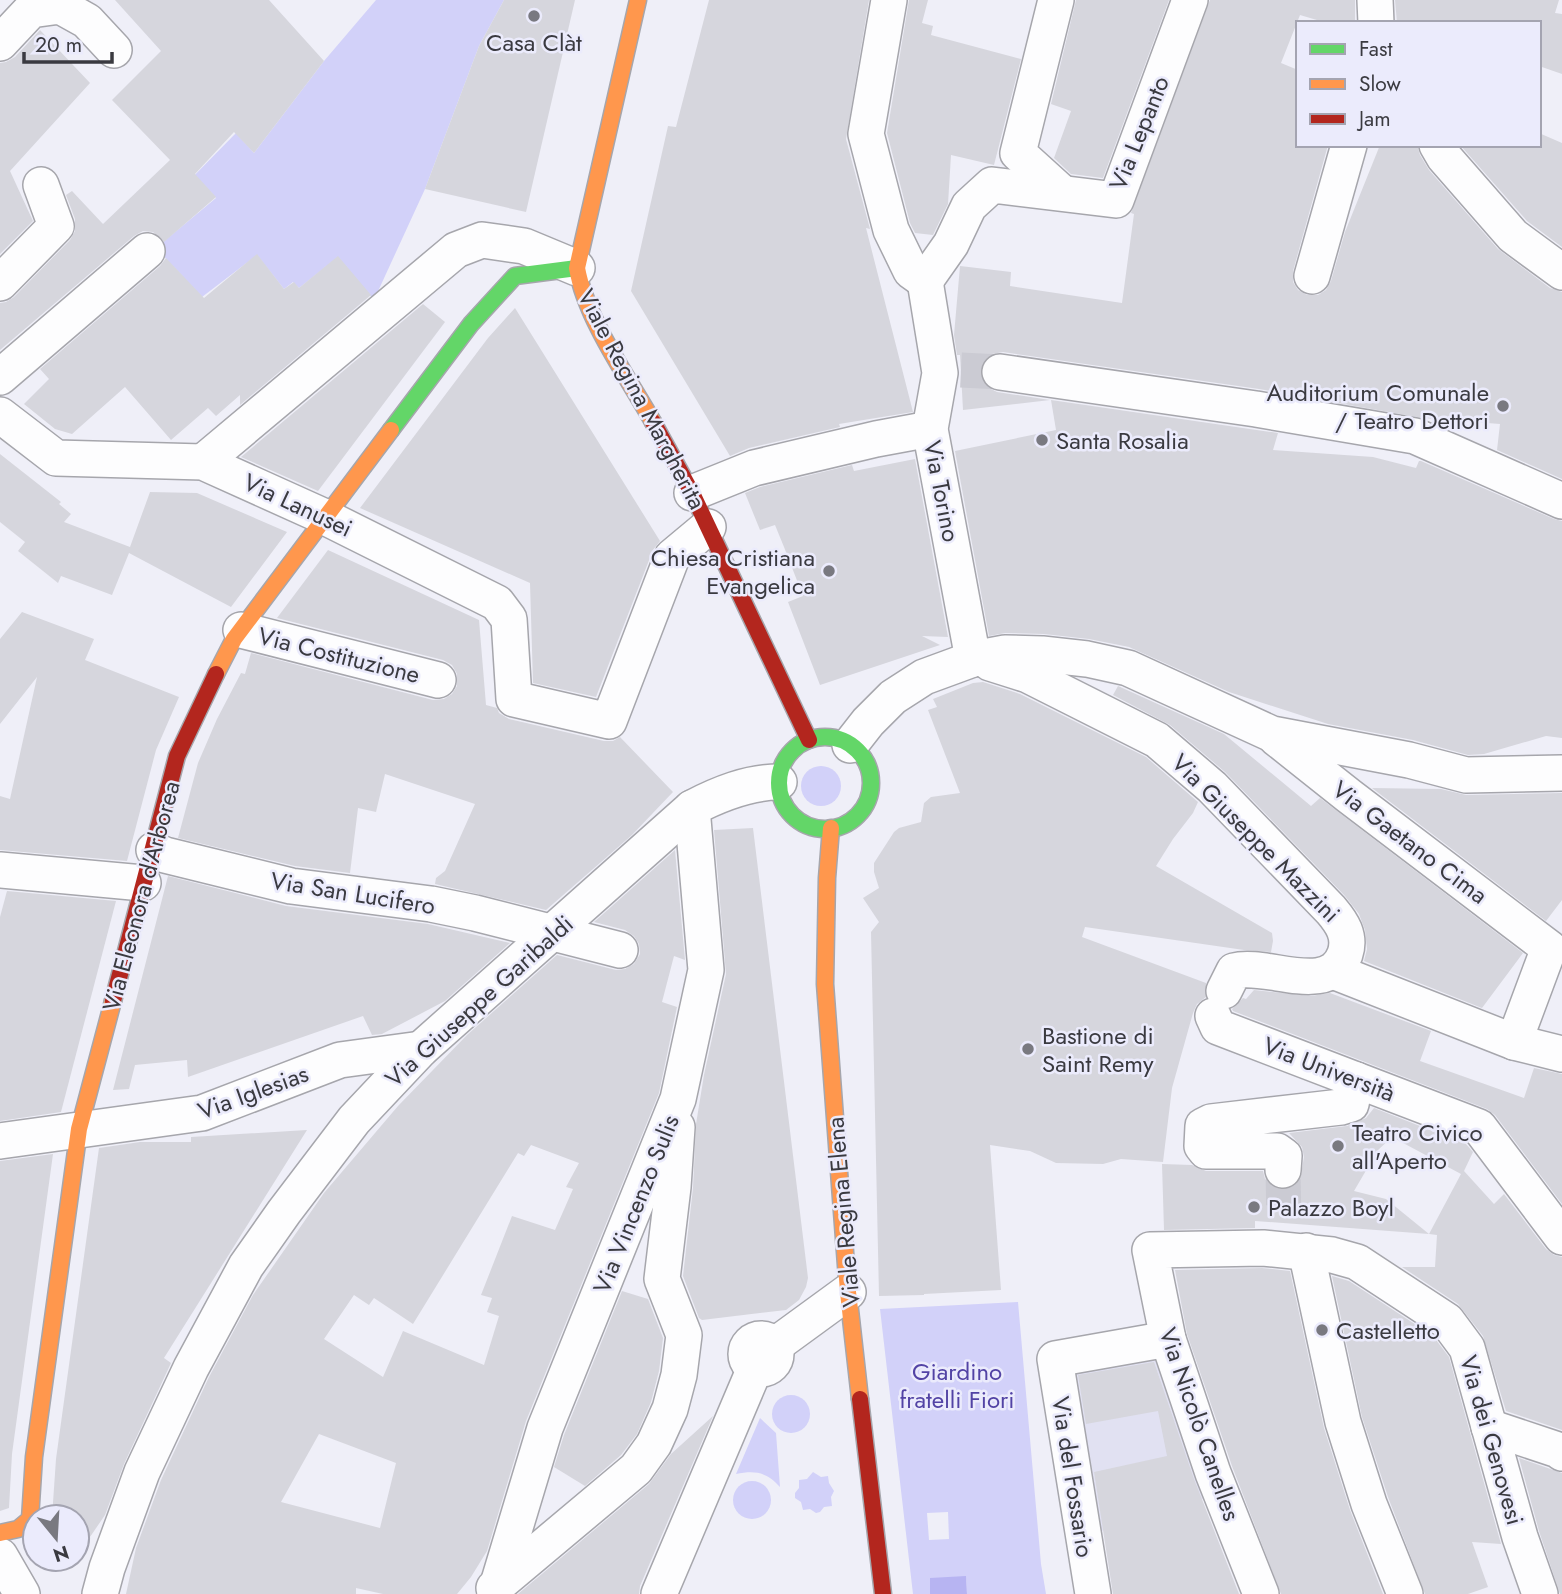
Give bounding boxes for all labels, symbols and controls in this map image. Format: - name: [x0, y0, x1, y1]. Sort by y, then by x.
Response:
- marker: Casa Clàt: [526, 8, 542, 24]
- scale bar: [24, 21, 112, 65]
- legend: [1296, 21, 1541, 147]
- place label: Casa Clàt: [486, 25, 582, 60]
- text: 20 m: [35, 30, 82, 60]
- text: Fast: [1359, 34, 1392, 64]
- text: Slow: [1359, 69, 1401, 99]
- street label: Via Lepanto: [1100, 71, 1178, 195]
- text: Jam: [1356, 104, 1391, 134]
- street label: Viale Regina Margherita: [569, 283, 715, 515]
- place label: Auditorium Comunale / Teatro Dettori: [1266, 375, 1489, 438]
- marker: Auditorium Comunale / Teatro Dettori: [1495, 398, 1511, 414]
- place label: Santa Rosalia: [1056, 423, 1189, 458]
- marker: Santa Rosalia: [1034, 432, 1050, 448]
- street label: Via Torino: [915, 437, 969, 545]
- street label: Via Lanusei: [238, 464, 358, 546]
- place label: Chiesa Cristiana Evangelica: [651, 540, 815, 603]
- marker: Chiesa Cristiana Evangelica: [821, 563, 837, 579]
- street label: Via Costituzione: [254, 618, 424, 692]
- street label: Via Giuseppe Mazzini: [1164, 746, 1348, 930]
- street label: Via Gaetano Cima: [1325, 772, 1495, 912]
- street label: Via Eleonora d'Arborea: [93, 777, 189, 1015]
- street label: Via San Lucifero: [268, 863, 438, 923]
- street label: Via Giuseppe Garibaldi: [377, 907, 581, 1095]
- place label: Bastione di Saint Remy: [1042, 1018, 1154, 1081]
- street label: Via Università: [1258, 1028, 1400, 1110]
- marker: Bastione di Saint Remy: [1020, 1041, 1036, 1057]
- street label: Via Iglesias: [193, 1056, 313, 1128]
- street label: Via Vincenzo Sulis: [584, 1109, 688, 1299]
- street label: Viale Regina Elena: [817, 1115, 869, 1309]
- place label: Teatro Civico all'Aperto: [1352, 1115, 1483, 1178]
- marker: Teatro Civico all'Aperto: [1330, 1138, 1346, 1154]
- place label: Palazzo Boyl: [1268, 1190, 1394, 1225]
- marker: Palazzo Boyl: [1246, 1199, 1262, 1215]
- place label: Castelletto: [1336, 1313, 1440, 1348]
- marker: Castelletto: [1314, 1322, 1330, 1338]
- street label: Via Nicolò Canelles: [1151, 1323, 1249, 1525]
- street label: Via dei Genovesi: [1451, 1351, 1533, 1529]
- park label: Giardino fratelli Fiori: [899, 1354, 1015, 1417]
- street label: Via del Fossario: [1043, 1394, 1103, 1560]
- north arrow: [21, 1503, 91, 1573]
- text: N: [50, 1539, 72, 1569]

